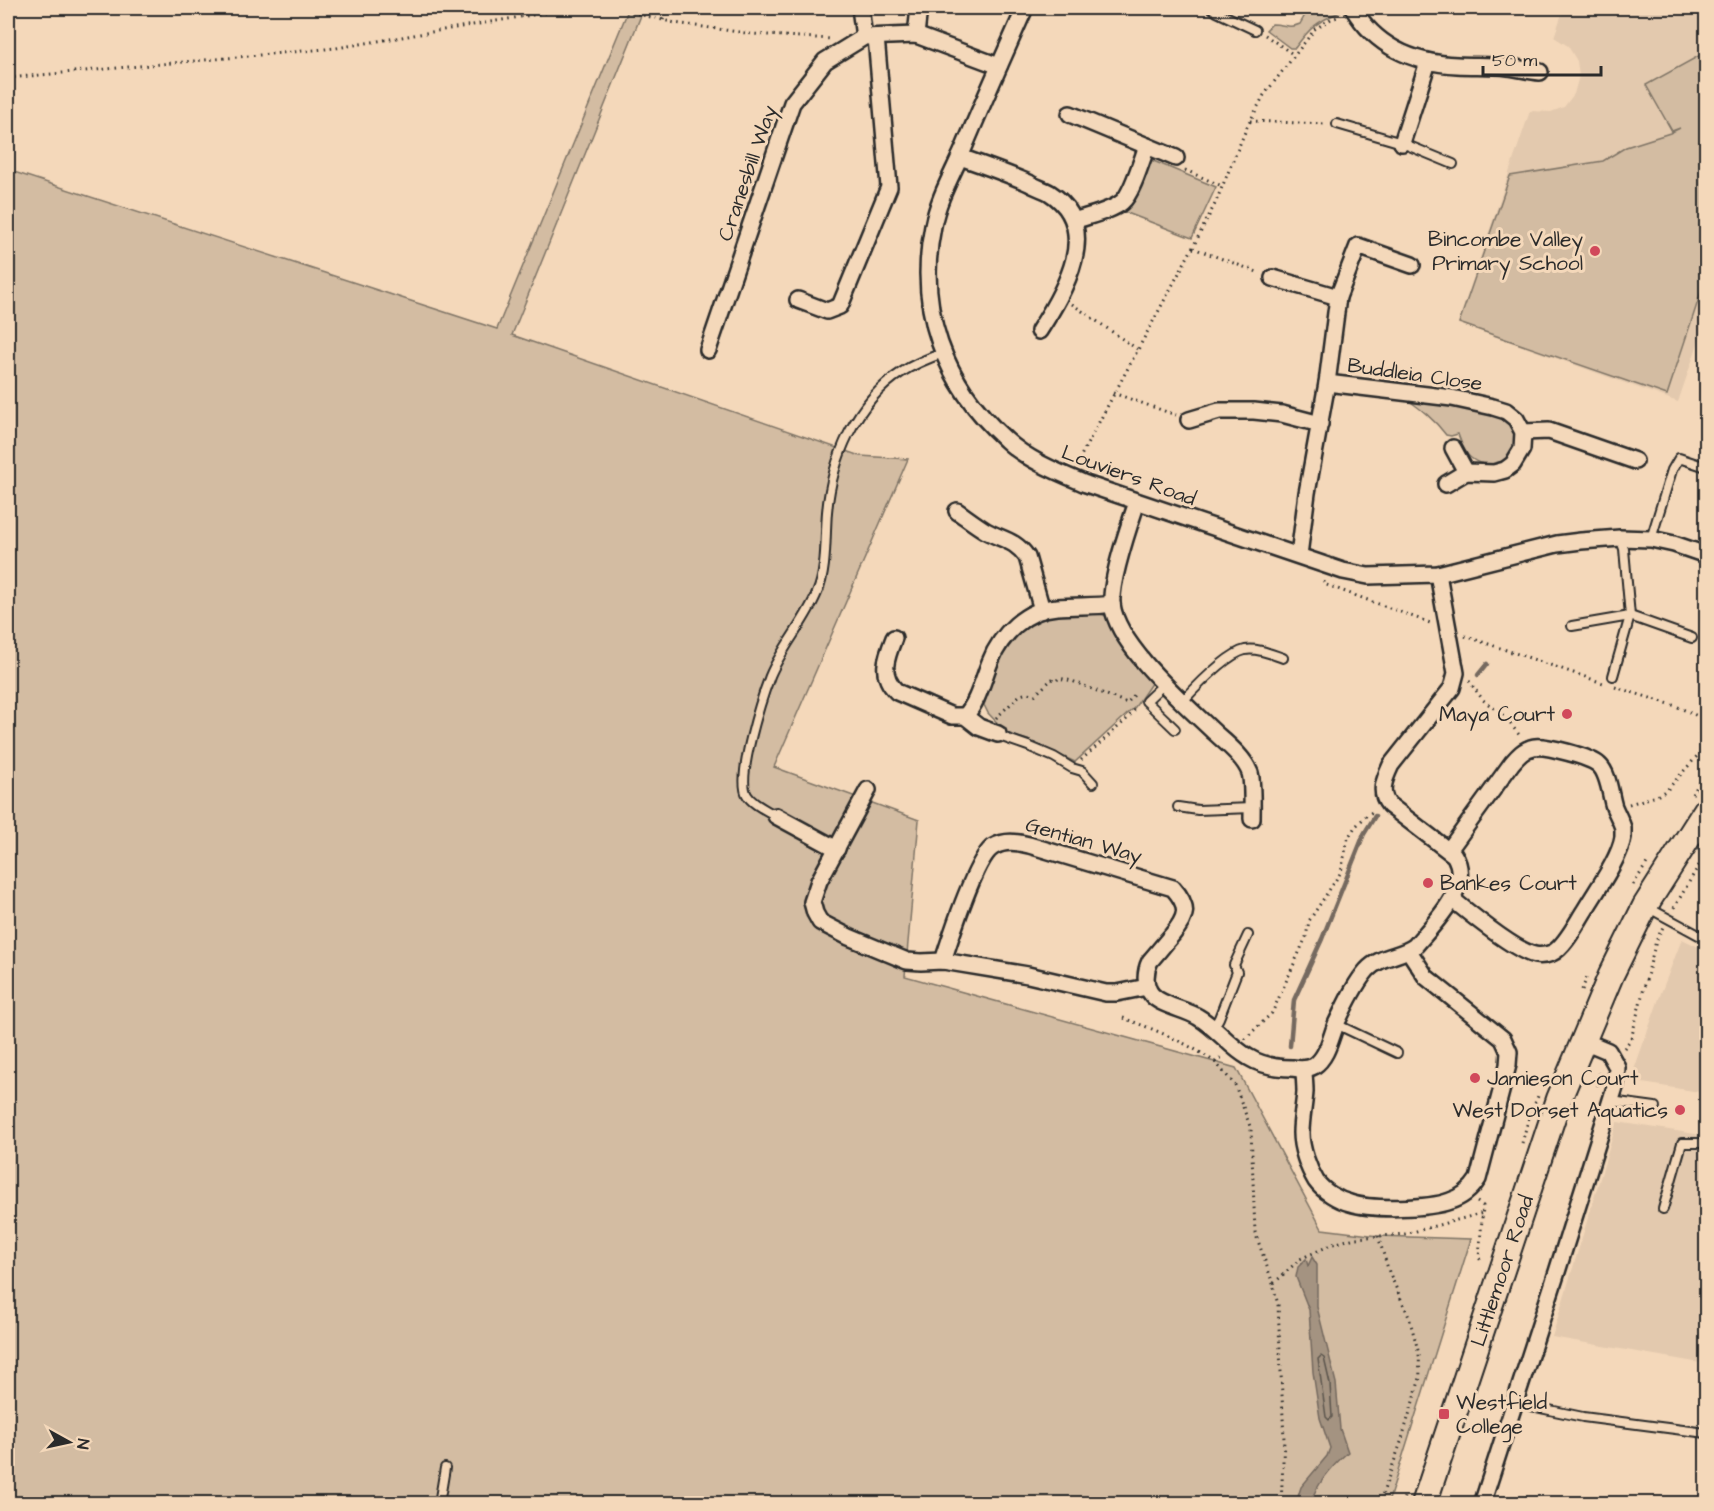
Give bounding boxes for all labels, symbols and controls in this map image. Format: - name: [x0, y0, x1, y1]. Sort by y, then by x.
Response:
- scale bar: [1483, 39, 1602, 77]
- text: 50 m: [1492, 48, 1537, 73]
- street label: Cranesbill Way: [711, 101, 786, 245]
- place label: Bincombe Valley Primary School: [1428, 225, 1583, 280]
- marker: Bincombe Valley Primary School: [1588, 244, 1602, 258]
- street label: Buddleia Close: [1346, 351, 1484, 398]
- street label: Louviers Road: [1058, 438, 1200, 513]
- place label: Maya Court: [1439, 700, 1555, 731]
- marker: Maya Court: [1560, 707, 1574, 721]
- street label: Gentian Way: [1022, 810, 1146, 873]
- place label: Bankes Court: [1440, 869, 1577, 898]
- marker: Bankes Court: [1421, 876, 1435, 890]
- place label: Jamieson Court: [1487, 1064, 1639, 1093]
- marker: Jamieson Court: [1468, 1071, 1482, 1085]
- place label: West Dorset Aquatics: [1453, 1096, 1668, 1125]
- marker: West Dorset Aquatics: [1673, 1103, 1687, 1117]
- street label: Littlemoor Road: [1464, 1191, 1541, 1350]
- place label: Westfield College: [1456, 1388, 1547, 1443]
- marker: Westfield College: [1437, 1407, 1451, 1421]
- north arrow: [39, 1412, 99, 1472]
- text: N: [71, 1437, 94, 1450]

